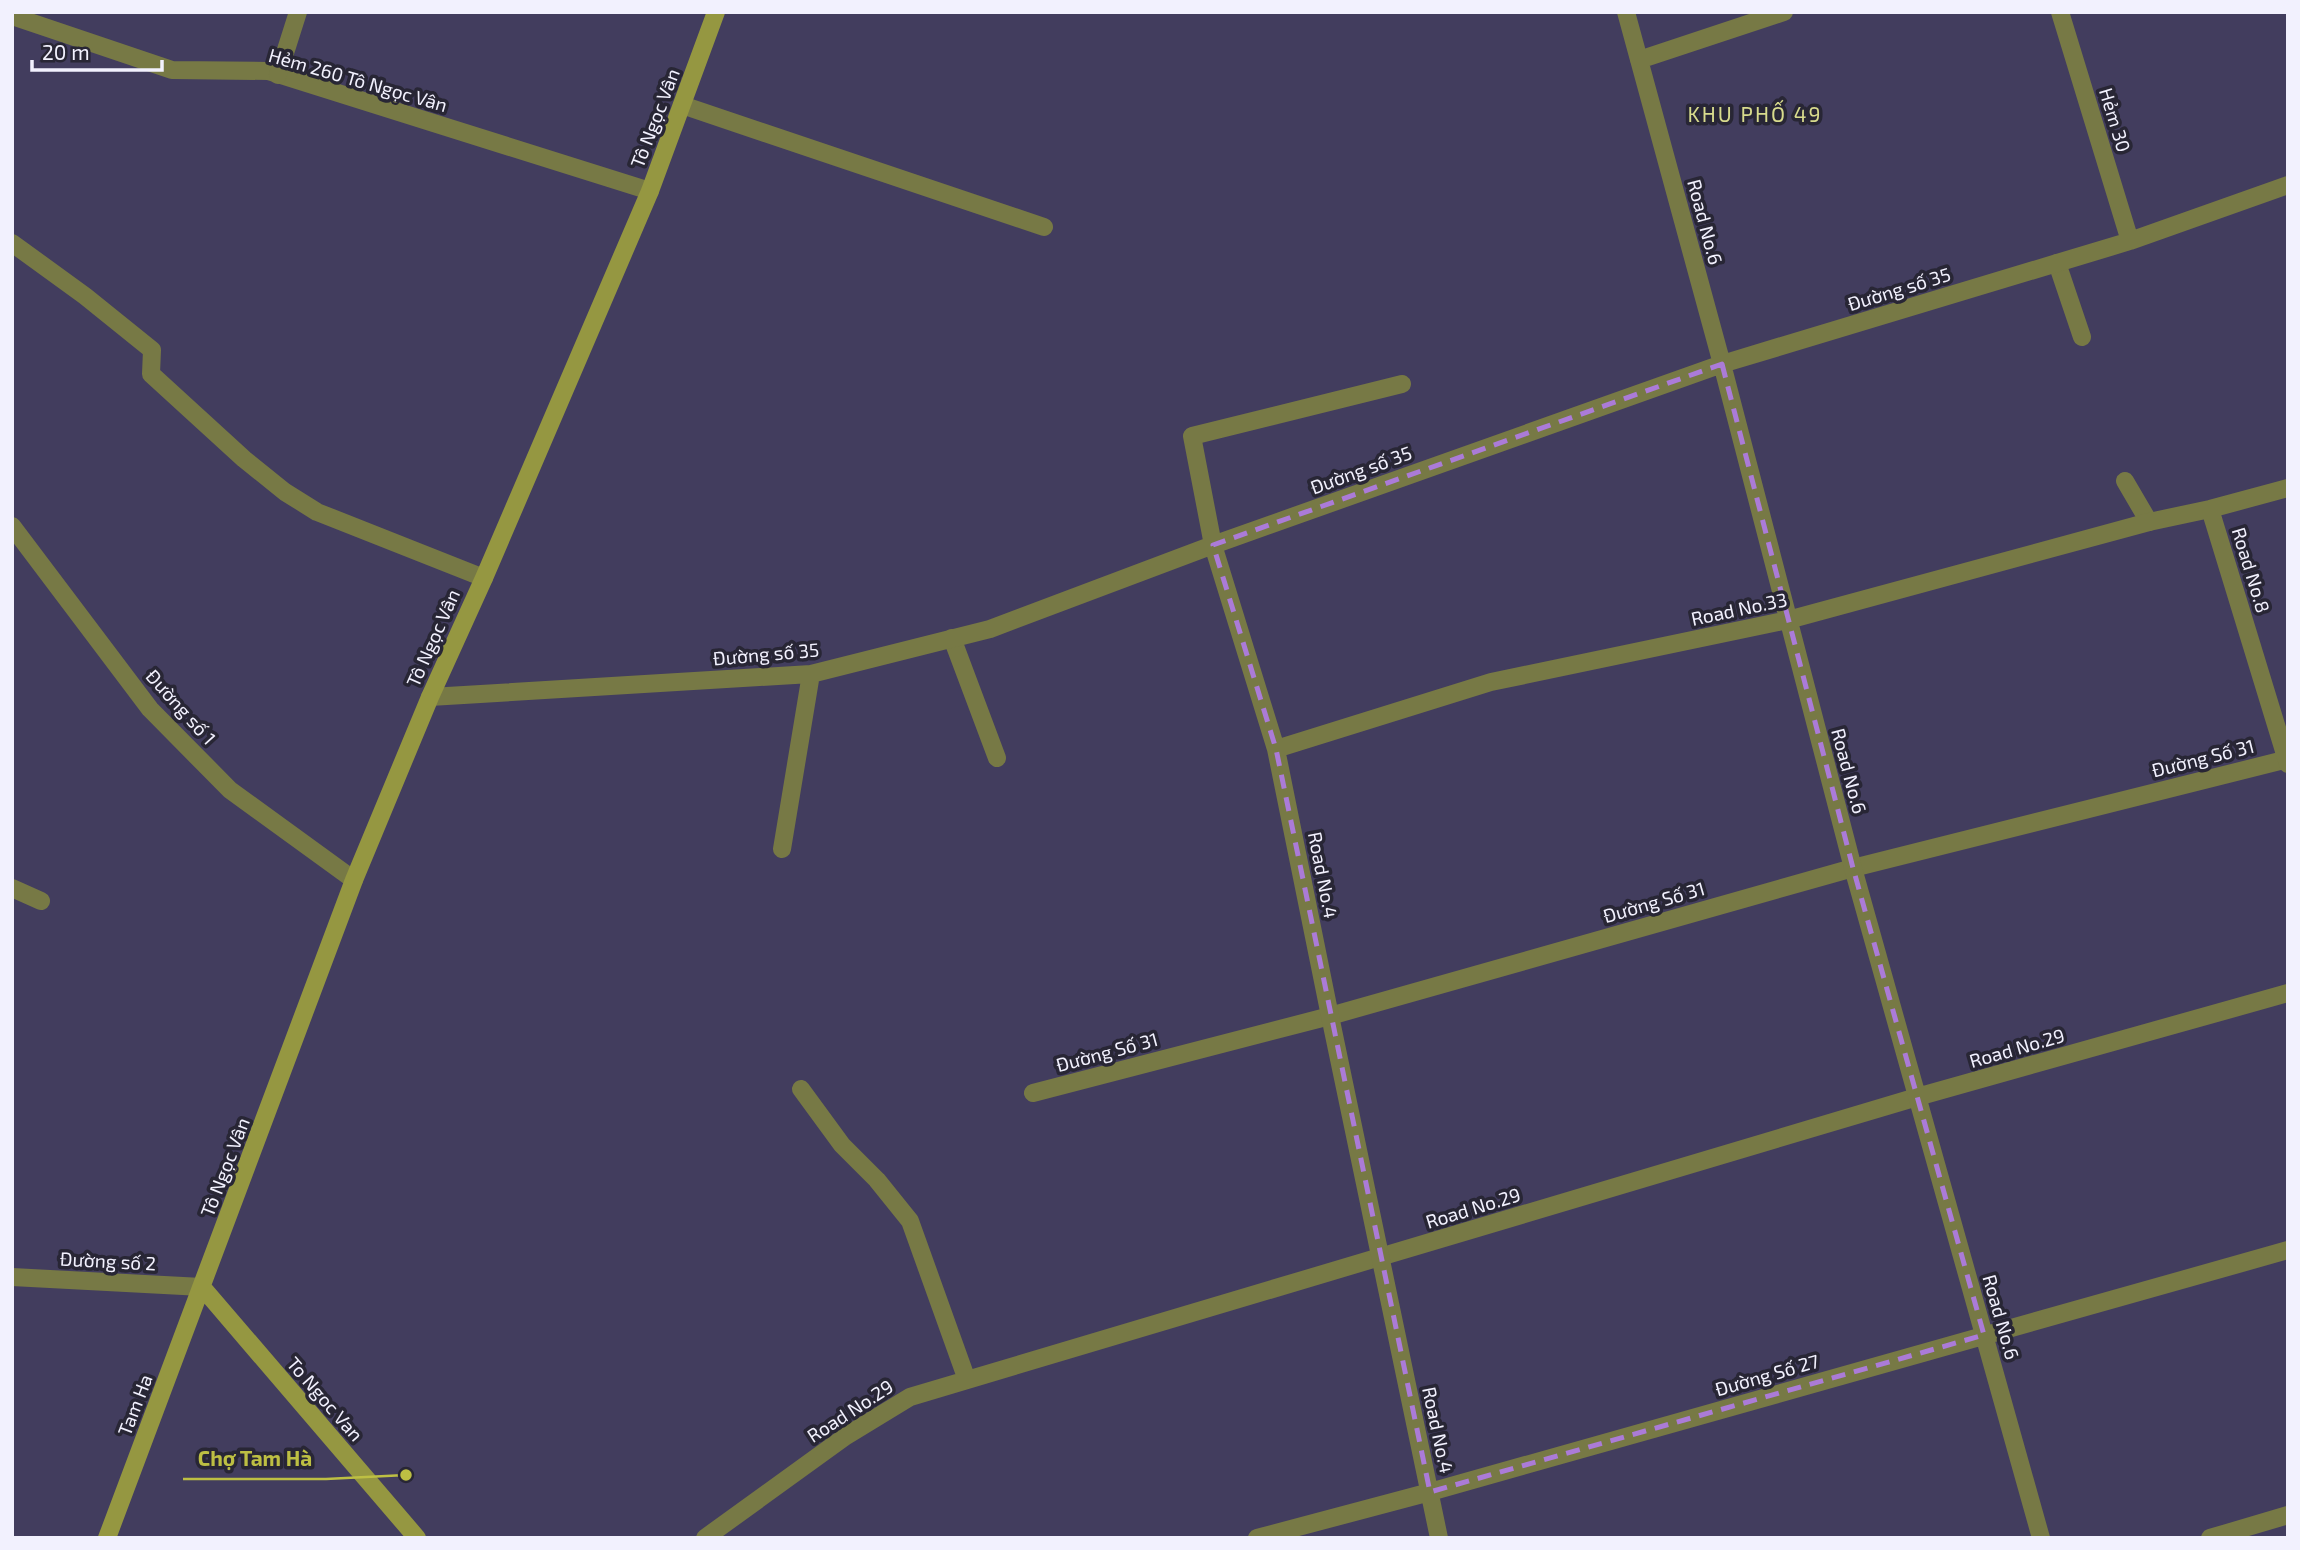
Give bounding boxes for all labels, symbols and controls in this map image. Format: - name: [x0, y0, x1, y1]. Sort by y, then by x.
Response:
- scale bar: [32, 28, 161, 72]
- text: 20 m: [42, 39, 90, 64]
- street label: Hẻm 260 Tô Ngọc Vân: [266, 43, 450, 116]
- street label: Tô Ngọc Vân: [625, 65, 684, 171]
- street label: Hẻm 30: [2095, 85, 2136, 155]
- district label: KHU PHỐ 49: [1687, 99, 1823, 126]
- street label: Road No.6: [1683, 177, 1728, 267]
- street label: Đường số 35: [1845, 262, 1953, 315]
- street label: Đường số 35: [1307, 441, 1415, 499]
- street label: Road No.8: [2228, 524, 2275, 615]
- street label: Tô Ngọc Vân: [401, 586, 464, 690]
- street label: Road No.33: [1689, 587, 1789, 630]
- street label: Đường số 35: [712, 637, 820, 670]
- street label: Đường số 1: [142, 664, 221, 749]
- street label: Road No.6: [1827, 726, 1872, 816]
- street label: Đường Số 31: [2149, 734, 2256, 781]
- street label: Road No.4: [1304, 829, 1343, 920]
- street label: Đường Số 31: [1600, 876, 1707, 927]
- street label: Road No.29: [1967, 1023, 2067, 1072]
- street label: Đường Số 31: [1053, 1027, 1160, 1076]
- street label: Tô Ngọc Vân: [195, 1114, 254, 1220]
- street label: Road No.29: [1423, 1182, 1523, 1233]
- street label: Đường số 2: [59, 1246, 157, 1275]
- street label: Road No.6: [1978, 1272, 2025, 1362]
- street label: Đường Số 27: [1712, 1349, 1822, 1400]
- street label: To Ngoc Van: [283, 1352, 368, 1446]
- street label: Tam Ha: [112, 1371, 157, 1439]
- street label: Road No.29: [802, 1374, 897, 1447]
- street label: Road No.4: [1418, 1384, 1459, 1475]
- callout: Chợ Tam Hà: [183, 1437, 326, 1479]
- text: Chợ Tam Hà: [198, 1445, 312, 1470]

